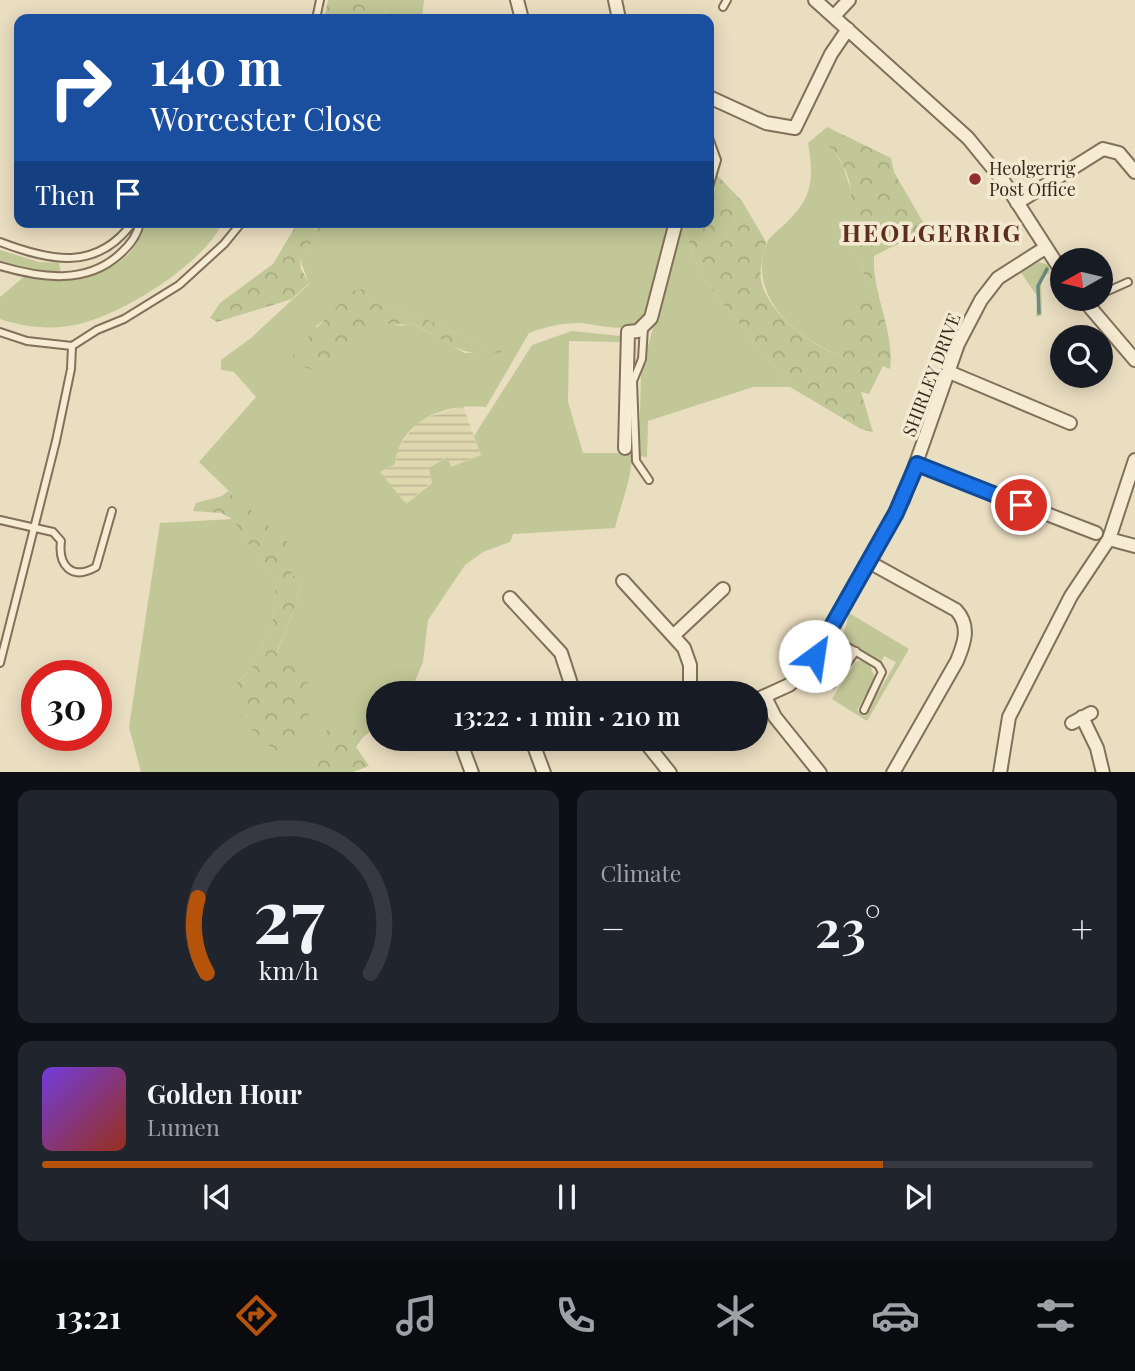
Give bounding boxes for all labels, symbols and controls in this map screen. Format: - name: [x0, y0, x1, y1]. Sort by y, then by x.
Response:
- text: 140 m: [150, 33, 282, 98]
- icon: right: [35, 42, 126, 133]
- text: Worcester Close: [150, 96, 382, 139]
- place label: Heolgerrig Post Office: [989, 156, 1076, 201]
- marker: Heolgerrig Post Office: [967, 171, 983, 187]
- icon: arrive: [109, 175, 147, 213]
- text: Then: [35, 177, 95, 212]
- district label: HEOLGERRIG: [842, 216, 1022, 248]
- north arrow: [1050, 248, 1113, 312]
- map controls: [1050, 248, 1113, 388]
- street label: SHIRLEY DRIVE: [897, 310, 966, 440]
- button: search: [1050, 325, 1113, 388]
- pin: [991, 475, 1051, 535]
- icon: arrive: [1002, 486, 1040, 524]
- position arrow: [778, 619, 852, 693]
- speed limit sign: 30: [21, 660, 112, 751]
- text: 13:22 · 1 min · 210 m: [454, 698, 680, 733]
- text: Climate: [601, 857, 681, 888]
- text: 27: [253, 864, 325, 961]
- text: 23°: [815, 892, 881, 961]
- text: −: [601, 902, 625, 953]
- text: +: [1071, 902, 1093, 953]
- text: km/h: [258, 952, 319, 985]
- text: Golden Hour: [147, 1076, 302, 1111]
- text: Lumen: [147, 1111, 220, 1142]
- icon: previous: [198, 1178, 236, 1216]
- icon: pause: [548, 1178, 586, 1216]
- icon: next: [899, 1178, 937, 1216]
- icon: directions: [232, 1291, 281, 1340]
- icon: music: [392, 1291, 441, 1340]
- icon: phone: [551, 1291, 600, 1340]
- icon: climate: [711, 1291, 760, 1340]
- icon: car: [871, 1291, 920, 1340]
- icon: filters: [1031, 1291, 1080, 1340]
- text: 13:21: [55, 1294, 121, 1337]

